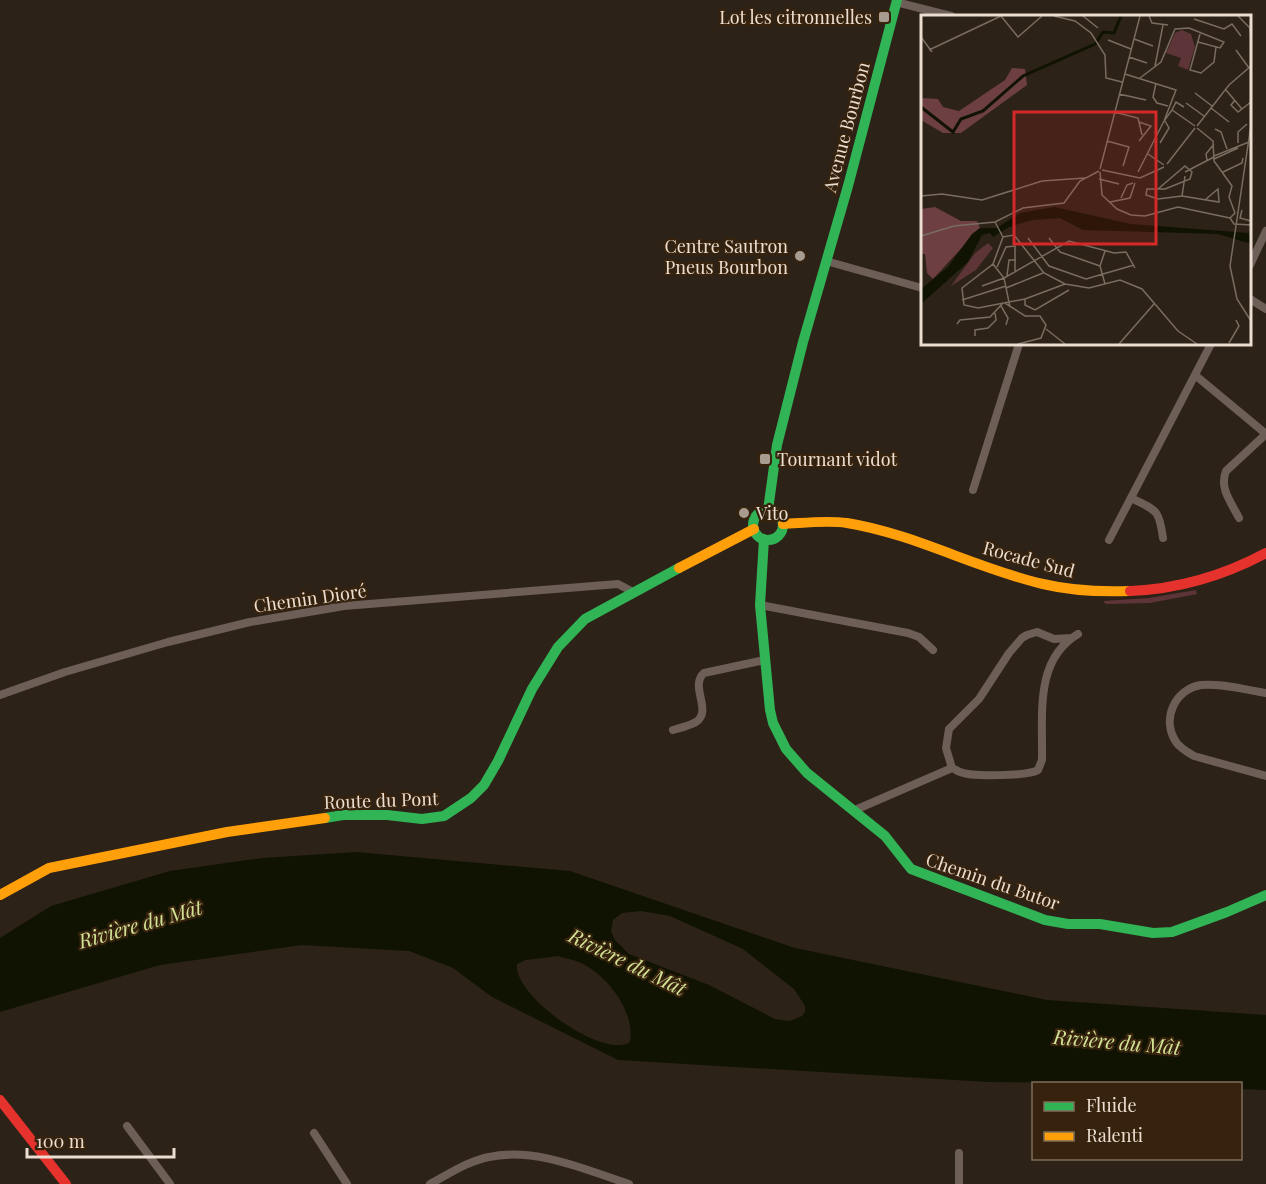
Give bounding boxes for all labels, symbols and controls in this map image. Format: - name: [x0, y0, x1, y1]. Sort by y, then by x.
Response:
- place label: Lot les citronnelles: [719, 5, 872, 29]
- marker: Lot les citronnelles: [877, 10, 891, 24]
- inset map: [921, 15, 1251, 345]
- street label: Avenue Bourbon: [817, 59, 875, 196]
- place label: Centre Sautron Pneus Bourbon: [664, 234, 788, 279]
- marker: Centre Sautron Pneus Bourbon: [793, 249, 807, 263]
- place label: Tournant vidot: [777, 447, 898, 471]
- marker: Tournant vidot: [758, 452, 772, 466]
- place label: Vito: [755, 501, 788, 525]
- marker: Vito: [737, 506, 751, 520]
- street label: Rocade Sud: [981, 535, 1078, 583]
- street label: Chemin Dioré: [252, 578, 368, 618]
- street label: Route du Pont: [323, 786, 439, 814]
- street label: Chemin du Butor: [923, 847, 1063, 915]
- water label: Rivière du Mât: [74, 892, 206, 954]
- water label: Rivière du Mât: [564, 920, 692, 1002]
- water label: Rivière du Mât: [1051, 1022, 1183, 1060]
- legend: [1032, 1082, 1242, 1160]
- text: Fluide: [1086, 1093, 1137, 1117]
- scale bar: [27, 1121, 174, 1159]
- text: Ralenti: [1086, 1123, 1143, 1147]
- text: 100 m: [36, 1129, 85, 1153]

